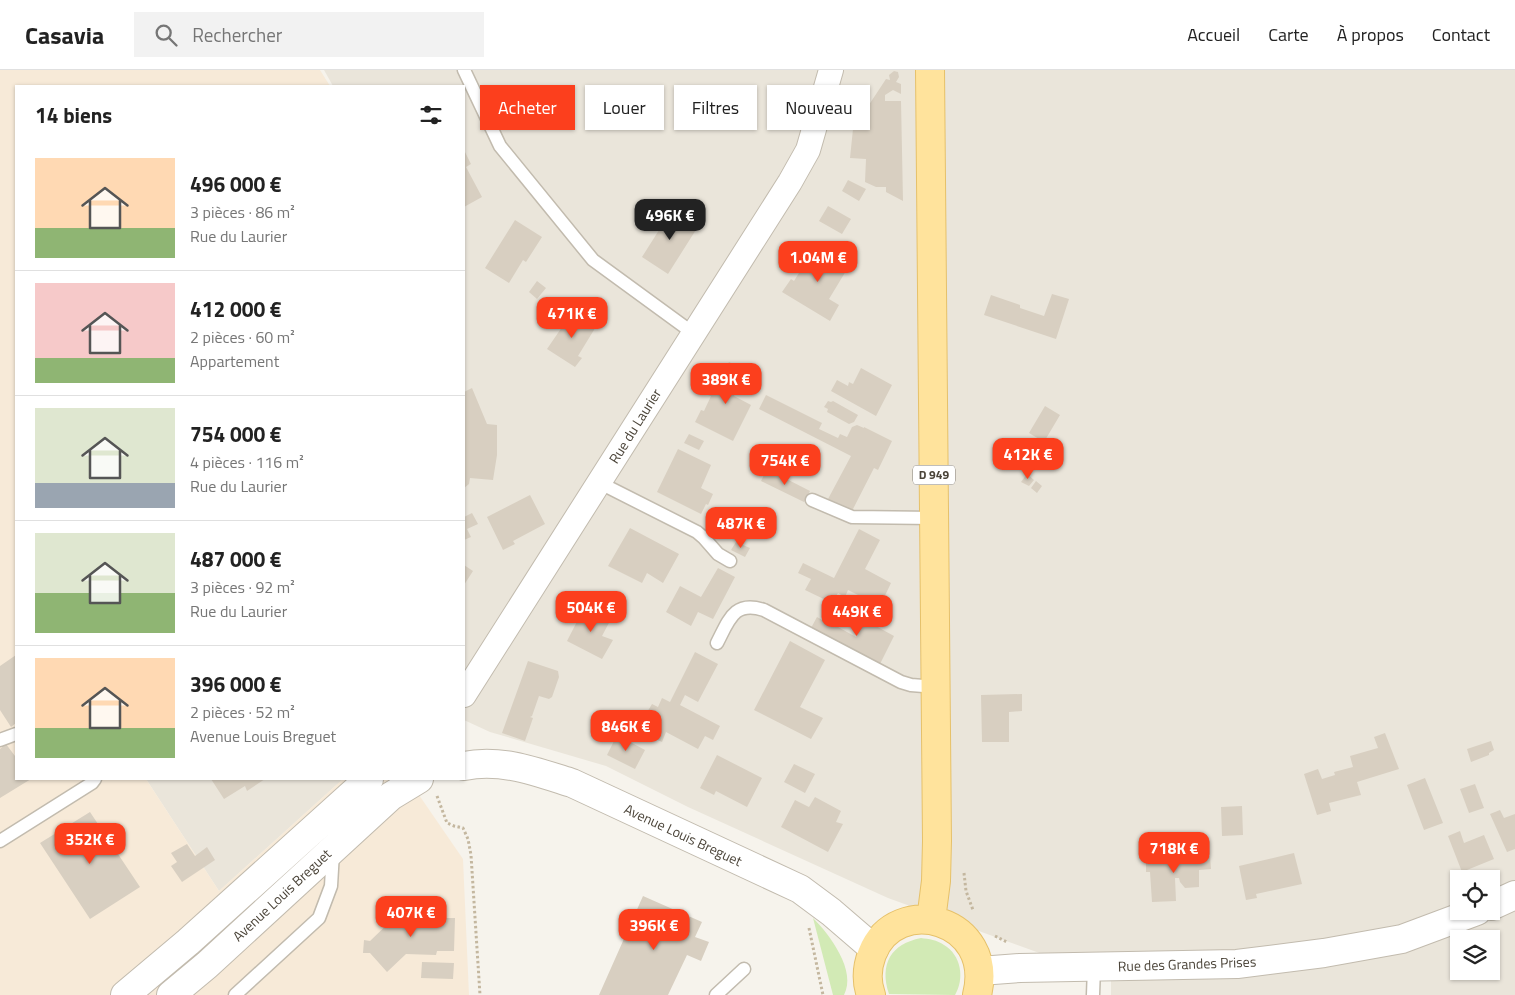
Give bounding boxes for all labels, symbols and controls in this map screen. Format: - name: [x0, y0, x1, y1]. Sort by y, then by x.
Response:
- search box: [134, 12, 484, 57]
- text: Casavia: [25, 17, 104, 53]
- text: Rechercher: [192, 20, 282, 49]
- icon: search: [152, 21, 180, 49]
- text: Accueil: [1187, 21, 1240, 48]
- text: Carte: [1268, 21, 1309, 48]
- text: À propos: [1337, 21, 1404, 48]
- text: Contact: [1432, 21, 1490, 48]
- chip: Acheter: [480, 85, 575, 130]
- chip: Louer: [585, 85, 664, 130]
- chip: Filtres: [674, 85, 757, 130]
- chip: Nouveau: [767, 85, 870, 130]
- text: 14 biens: [35, 99, 112, 131]
- icon: filters: [417, 101, 445, 129]
- text: 496 000 €: [190, 168, 282, 200]
- icon: home: [75, 178, 135, 238]
- pin: 496K €: [629, 198, 711, 241]
- text: 3 pièces · 86 m²: [190, 200, 295, 224]
- text: 496K €: [646, 203, 694, 227]
- text: Rue du Laurier: [190, 224, 287, 248]
- pin: 1.04M €: [772, 240, 864, 283]
- text: 1.04M €: [789, 245, 847, 269]
- text: 412 000 €: [190, 293, 282, 325]
- pin: 471K €: [531, 296, 613, 339]
- text: 471K €: [548, 301, 596, 325]
- icon: home: [75, 303, 135, 363]
- text: 2 pièces · 60 m²: [190, 325, 295, 349]
- text: Appartement: [190, 349, 279, 373]
- pin: 389K €: [685, 362, 767, 405]
- text: 389K €: [702, 367, 750, 391]
- street label: Rue du Laurier: [603, 384, 666, 467]
- text: 754 000 €: [190, 418, 282, 450]
- icon: home: [75, 428, 135, 488]
- pin: 412K €: [987, 438, 1069, 480]
- text: 412K €: [1004, 442, 1052, 466]
- pin: 754K €: [744, 444, 826, 486]
- text: 754K €: [761, 448, 809, 472]
- text: 4 pièces · 116 m²: [190, 450, 304, 474]
- road number: D 949: [913, 466, 955, 484]
- text: Rue du Laurier: [190, 474, 287, 498]
- pin: 487K €: [700, 506, 782, 549]
- text: 487K €: [717, 511, 765, 535]
- text: 487 000 €: [190, 543, 282, 575]
- icon: home: [75, 553, 135, 613]
- text: 3 pièces · 92 m²: [190, 575, 295, 599]
- pin: 504K €: [550, 590, 632, 633]
- pin: 449K €: [816, 594, 898, 637]
- text: 504K €: [567, 595, 615, 619]
- text: Rue du Laurier: [190, 599, 287, 623]
- text: 449K €: [833, 599, 881, 623]
- text: 396 000 €: [190, 668, 282, 700]
- icon: home: [75, 678, 135, 738]
- text: 2 pièces · 52 m²: [190, 700, 295, 724]
- pin: 846K €: [585, 710, 667, 752]
- text: 846K €: [602, 714, 650, 738]
- text: Avenue Louis Breguet: [190, 724, 336, 748]
- street label: Avenue Louis Breguet: [621, 798, 746, 871]
- pin: 352K €: [49, 822, 131, 865]
- text: 352K €: [66, 827, 114, 851]
- pin: 718K €: [1133, 832, 1215, 874]
- text: 718K €: [1150, 836, 1198, 860]
- street label: Avenue Louis Breguet: [228, 843, 336, 946]
- map controls: [1450, 870, 1500, 980]
- button: locate: [1450, 870, 1500, 920]
- pin: 407K €: [370, 896, 452, 938]
- text: 407K €: [387, 900, 435, 924]
- pin: 396K €: [613, 908, 695, 951]
- text: 396K €: [630, 913, 678, 937]
- button: layers: [1450, 930, 1500, 980]
- street label: Rue des Grandes Prises: [1117, 951, 1257, 976]

